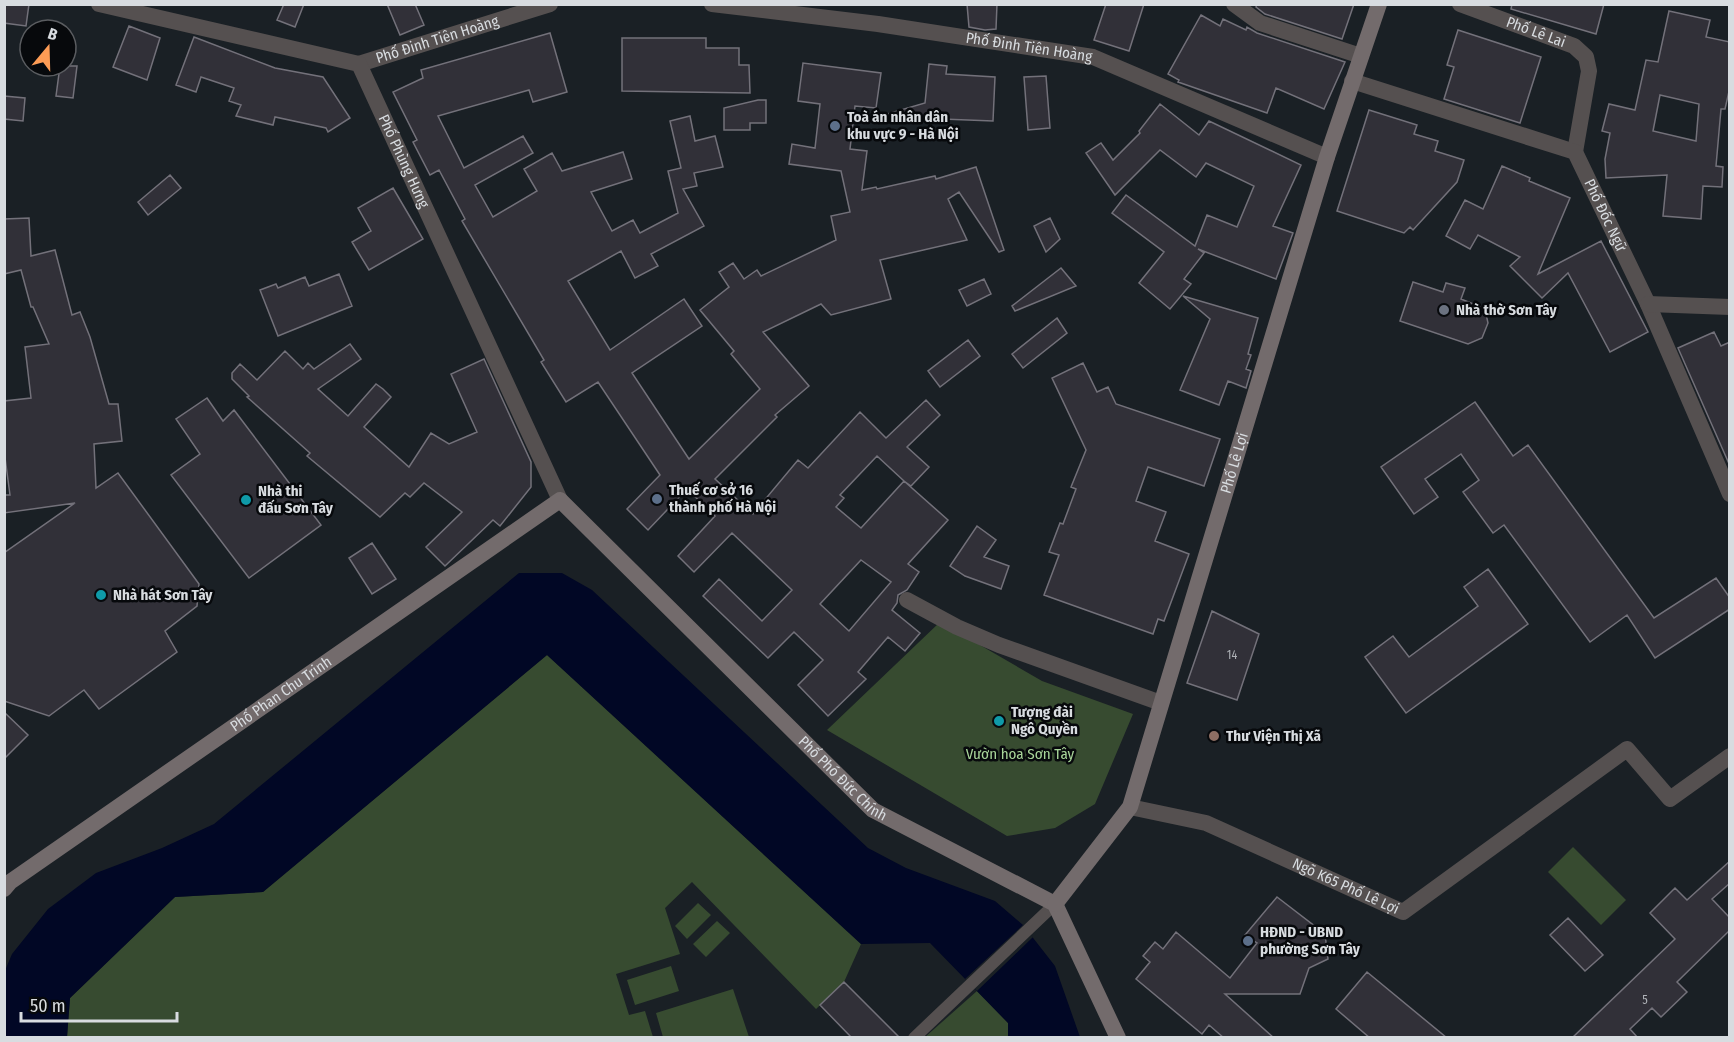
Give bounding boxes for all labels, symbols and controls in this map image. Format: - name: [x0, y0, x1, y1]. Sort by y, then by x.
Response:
- street label: Phố Đinh Tiên Hoàng: [374, 12, 501, 67]
- street label: Phố Lê Lai: [1504, 13, 1568, 51]
- north arrow: [18, 18, 78, 78]
- text: B: [45, 24, 60, 45]
- street label: Phố Đinh Tiên Hoàng: [965, 29, 1094, 66]
- place label: Toà án nhân dân khu vực 9 - Hà Nội: [847, 108, 959, 143]
- street label: Phố Phùng Hưng: [375, 112, 433, 211]
- marker: Toà án nhân dân khu vực 9 - Hà Nội: [828, 119, 842, 133]
- street label: Phố Đốc Ngữ: [1580, 176, 1631, 255]
- place label: Nhà thờ Sơn Tây: [1456, 301, 1558, 319]
- marker: Nhà thờ Sơn Tây: [1437, 303, 1451, 317]
- street label: Phố Lê Lợi: [1217, 431, 1252, 496]
- place label: Thuế cơ sở 16 thành phố Hà Nội: [669, 481, 776, 516]
- place label: Nhà thi đấu Sơn Tây: [258, 482, 334, 517]
- marker: Thuế cơ sở 16 thành phố Hà Nội: [650, 492, 664, 506]
- marker: Nhà thi đấu Sơn Tây: [239, 493, 253, 507]
- place label: Nhà hát Sơn Tây: [113, 586, 213, 604]
- marker: Nhà hát Sơn Tây: [94, 588, 108, 602]
- house number: 14: [1227, 648, 1237, 662]
- street label: Phố Phan Chu Trinh: [227, 652, 335, 735]
- place label: Tượng đài Ngô Quyền: [1011, 703, 1078, 738]
- marker: Tượng đài Ngô Quyền: [992, 714, 1006, 728]
- place label: Thư Viện Thị Xã: [1226, 727, 1322, 745]
- marker: Thư Viện Thị Xã: [1207, 729, 1221, 743]
- street label: Phố Phó Đức Chính: [795, 732, 890, 825]
- park label: Vườn hoa Sơn Tây: [966, 745, 1075, 763]
- street label: Ngõ K65 Phố Lê Lợi: [1290, 854, 1402, 918]
- place label: HĐND - UBND phường Sơn Tây: [1260, 923, 1361, 958]
- marker: HĐND - UBND phường Sơn Tây: [1241, 934, 1255, 948]
- scale bar: [21, 985, 177, 1023]
- house number: 5: [1642, 993, 1648, 1007]
- text: 50 m: [30, 995, 66, 1017]

